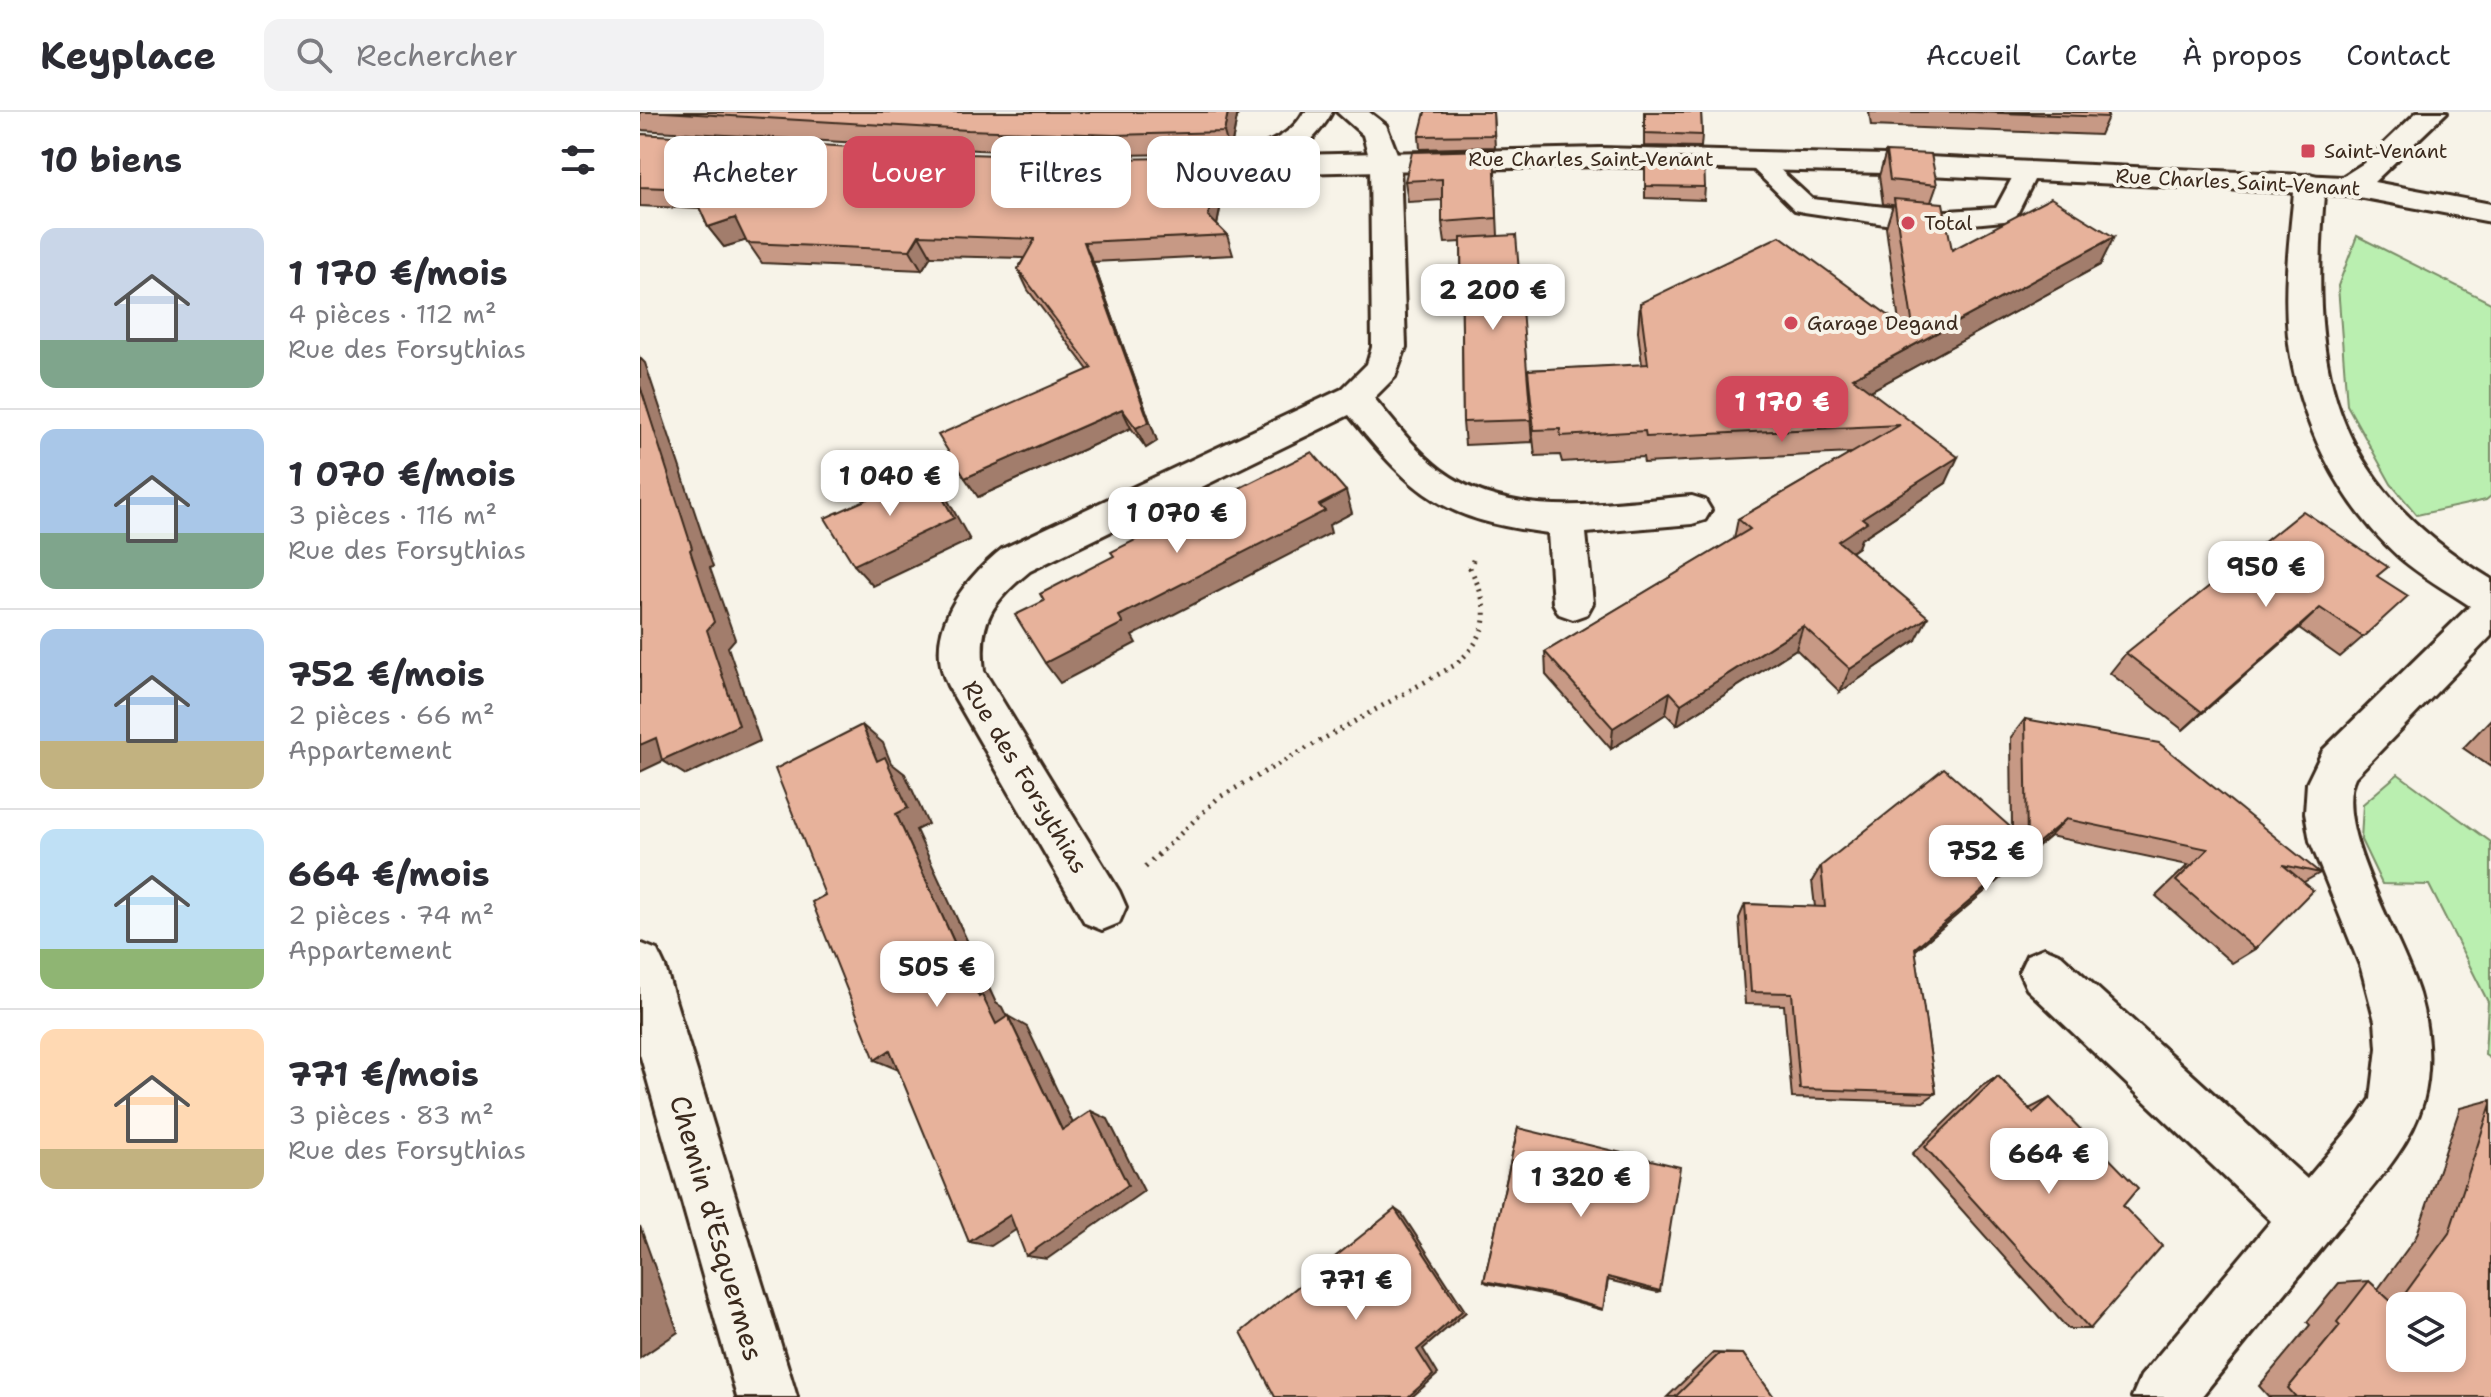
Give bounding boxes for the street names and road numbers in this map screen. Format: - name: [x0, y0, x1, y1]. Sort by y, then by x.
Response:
- street label: Rue Charles Saint-Venant: [1468, 146, 1714, 172]
- street label: Rue Charles Saint-Venant: [2115, 163, 2361, 201]
- street label: Rue des Forsythias: [955, 675, 1095, 879]
- street label: Chemin d'Esquermes: [661, 1091, 773, 1365]

